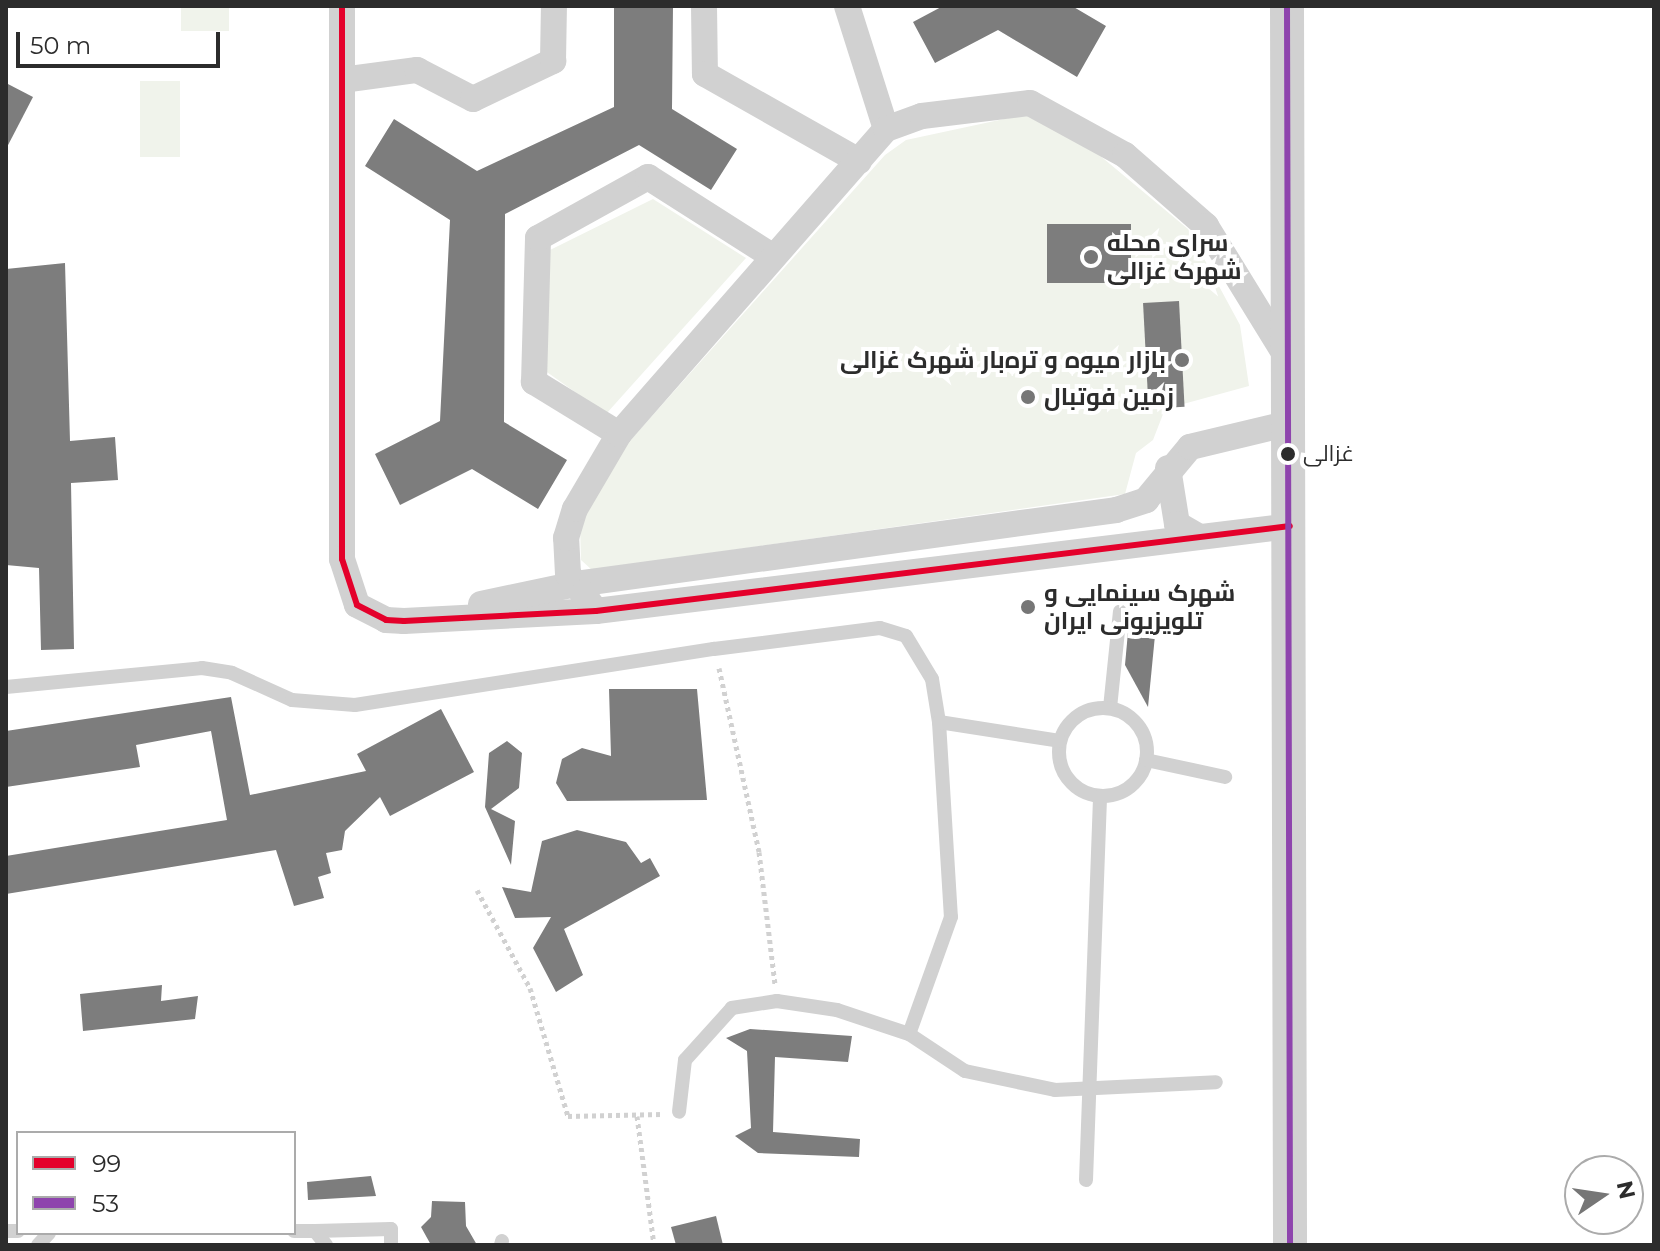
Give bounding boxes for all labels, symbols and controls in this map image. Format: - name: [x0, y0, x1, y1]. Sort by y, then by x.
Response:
- scale bar: [20, 16, 224, 66]
- text: 50 m: [30, 31, 91, 60]
- place label: سرای محله شهرک غزالی: [1107, 229, 1242, 285]
- marker: سرای محله شهرک غزالی: [1082, 248, 1100, 266]
- place label: بازار میوه و تره‌بار شهرک غزالی: [840, 346, 1166, 374]
- marker: بازار میوه و تره‌بار شهرک غزالی: [1173, 351, 1191, 369]
- place label: زمین فوتبال: [1044, 383, 1174, 411]
- marker: زمین فوتبال: [1019, 388, 1037, 406]
- place label: غزالی: [1303, 441, 1354, 467]
- marker: غزالی: [1280, 446, 1296, 462]
- place label: شهرک سینمایی و تلویزیونی ایران: [1044, 579, 1235, 635]
- marker: شهرک سینمایی و تلویزیونی ایران: [1019, 598, 1037, 616]
- legend: [16, 1131, 296, 1235]
- text: 99: [92, 1149, 121, 1178]
- north arrow: [1564, 1155, 1644, 1235]
- text: N: [1611, 1178, 1641, 1202]
- text: 53: [92, 1189, 119, 1218]

